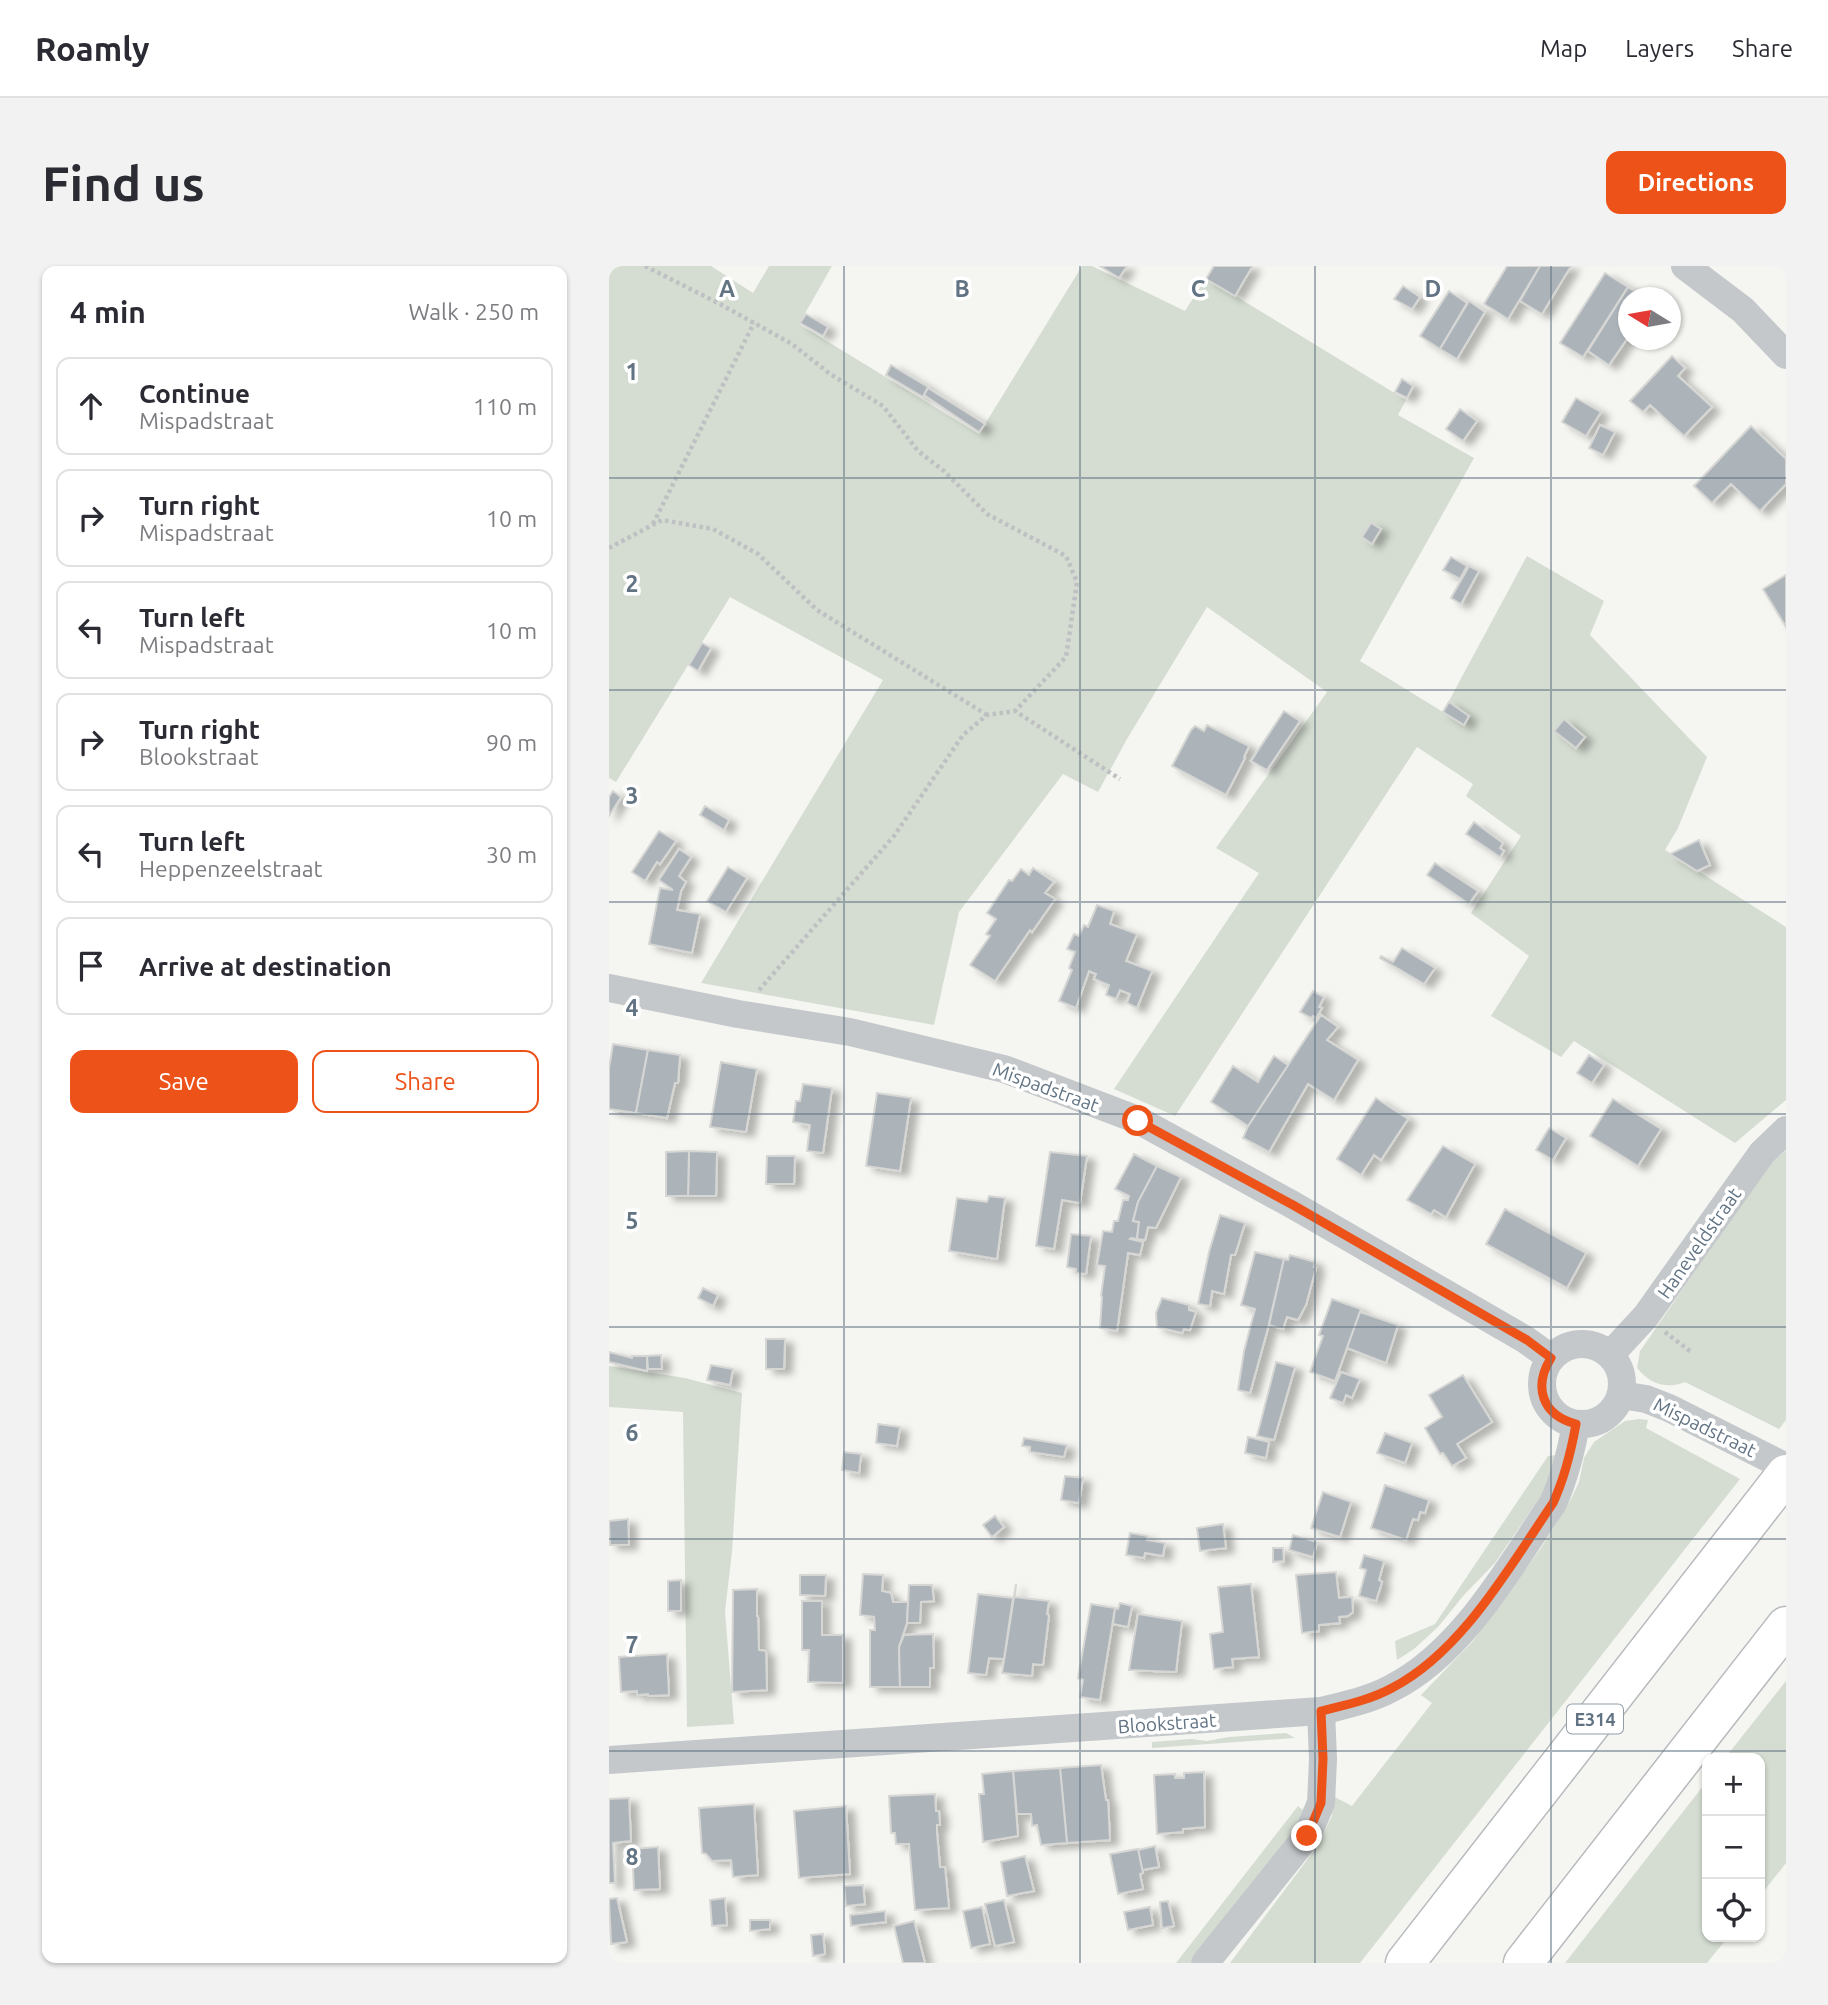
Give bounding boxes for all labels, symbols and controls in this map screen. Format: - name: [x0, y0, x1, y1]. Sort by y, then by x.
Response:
- text: Roamly: [35, 30, 149, 67]
- text: Map: [1540, 35, 1587, 62]
- text: Layers: [1625, 35, 1694, 62]
- text: Share: [1732, 35, 1793, 62]
- button: Directions: [1606, 151, 1786, 214]
- text: Find us: [42, 155, 205, 210]
- text: A: [719, 276, 735, 301]
- text: B: [954, 276, 970, 301]
- text: C: [1191, 276, 1206, 301]
- text: D: [1425, 276, 1441, 301]
- north arrow: [1618, 287, 1681, 350]
- text: 4 min: [70, 295, 146, 329]
- text: Walk · 250 m: [408, 299, 539, 324]
- text: 1: [626, 359, 638, 384]
- text: Continue: [139, 379, 250, 408]
- icon: ahead: [72, 387, 110, 425]
- text: 110 m: [473, 394, 537, 419]
- text: Mispadstraat: [139, 408, 274, 433]
- text: Turn right: [139, 491, 260, 520]
- icon: right: [72, 499, 110, 537]
- text: 10 m: [486, 506, 537, 531]
- text: Mispadstraat: [139, 520, 274, 545]
- text: 2: [626, 571, 638, 596]
- text: Turn left: [139, 603, 245, 632]
- icon: left: [72, 611, 110, 649]
- text: 10 m: [486, 618, 537, 643]
- text: Mispadstraat: [139, 632, 274, 657]
- text: Turn right: [139, 715, 260, 744]
- icon: right: [72, 723, 110, 761]
- text: 90 m: [486, 730, 537, 755]
- text: Blookstraat: [139, 744, 259, 769]
- text: 3: [626, 783, 638, 808]
- text: Turn left: [139, 827, 245, 856]
- icon: left: [72, 835, 110, 873]
- text: 30 m: [486, 842, 537, 867]
- text: Heppenzeelstraat: [139, 856, 323, 881]
- icon: arrive: [72, 947, 110, 985]
- text: Arrive at destination: [139, 952, 392, 981]
- text: 4: [626, 995, 639, 1020]
- button: Save: [70, 1050, 298, 1113]
- button: Share: [312, 1050, 539, 1113]
- street label: Mispadstraat: [990, 1058, 1103, 1117]
- route start: [1122, 1105, 1153, 1136]
- street label: Haneveldstraat: [1653, 1183, 1746, 1303]
- text: 5: [626, 1208, 638, 1233]
- street label: Mispadstraat: [1650, 1393, 1760, 1462]
- text: 6: [626, 1420, 639, 1445]
- text: 7: [626, 1632, 638, 1657]
- road number: E314: [1567, 1704, 1623, 1734]
- street label: Blookstraat: [1117, 1709, 1218, 1737]
- map controls: [1702, 1753, 1765, 1942]
- button: +: [1702, 1753, 1765, 1816]
- button: −: [1702, 1816, 1765, 1879]
- route end: [1291, 1820, 1322, 1851]
- text: 8: [626, 1844, 638, 1869]
- button: locate: [1702, 1879, 1765, 1942]

